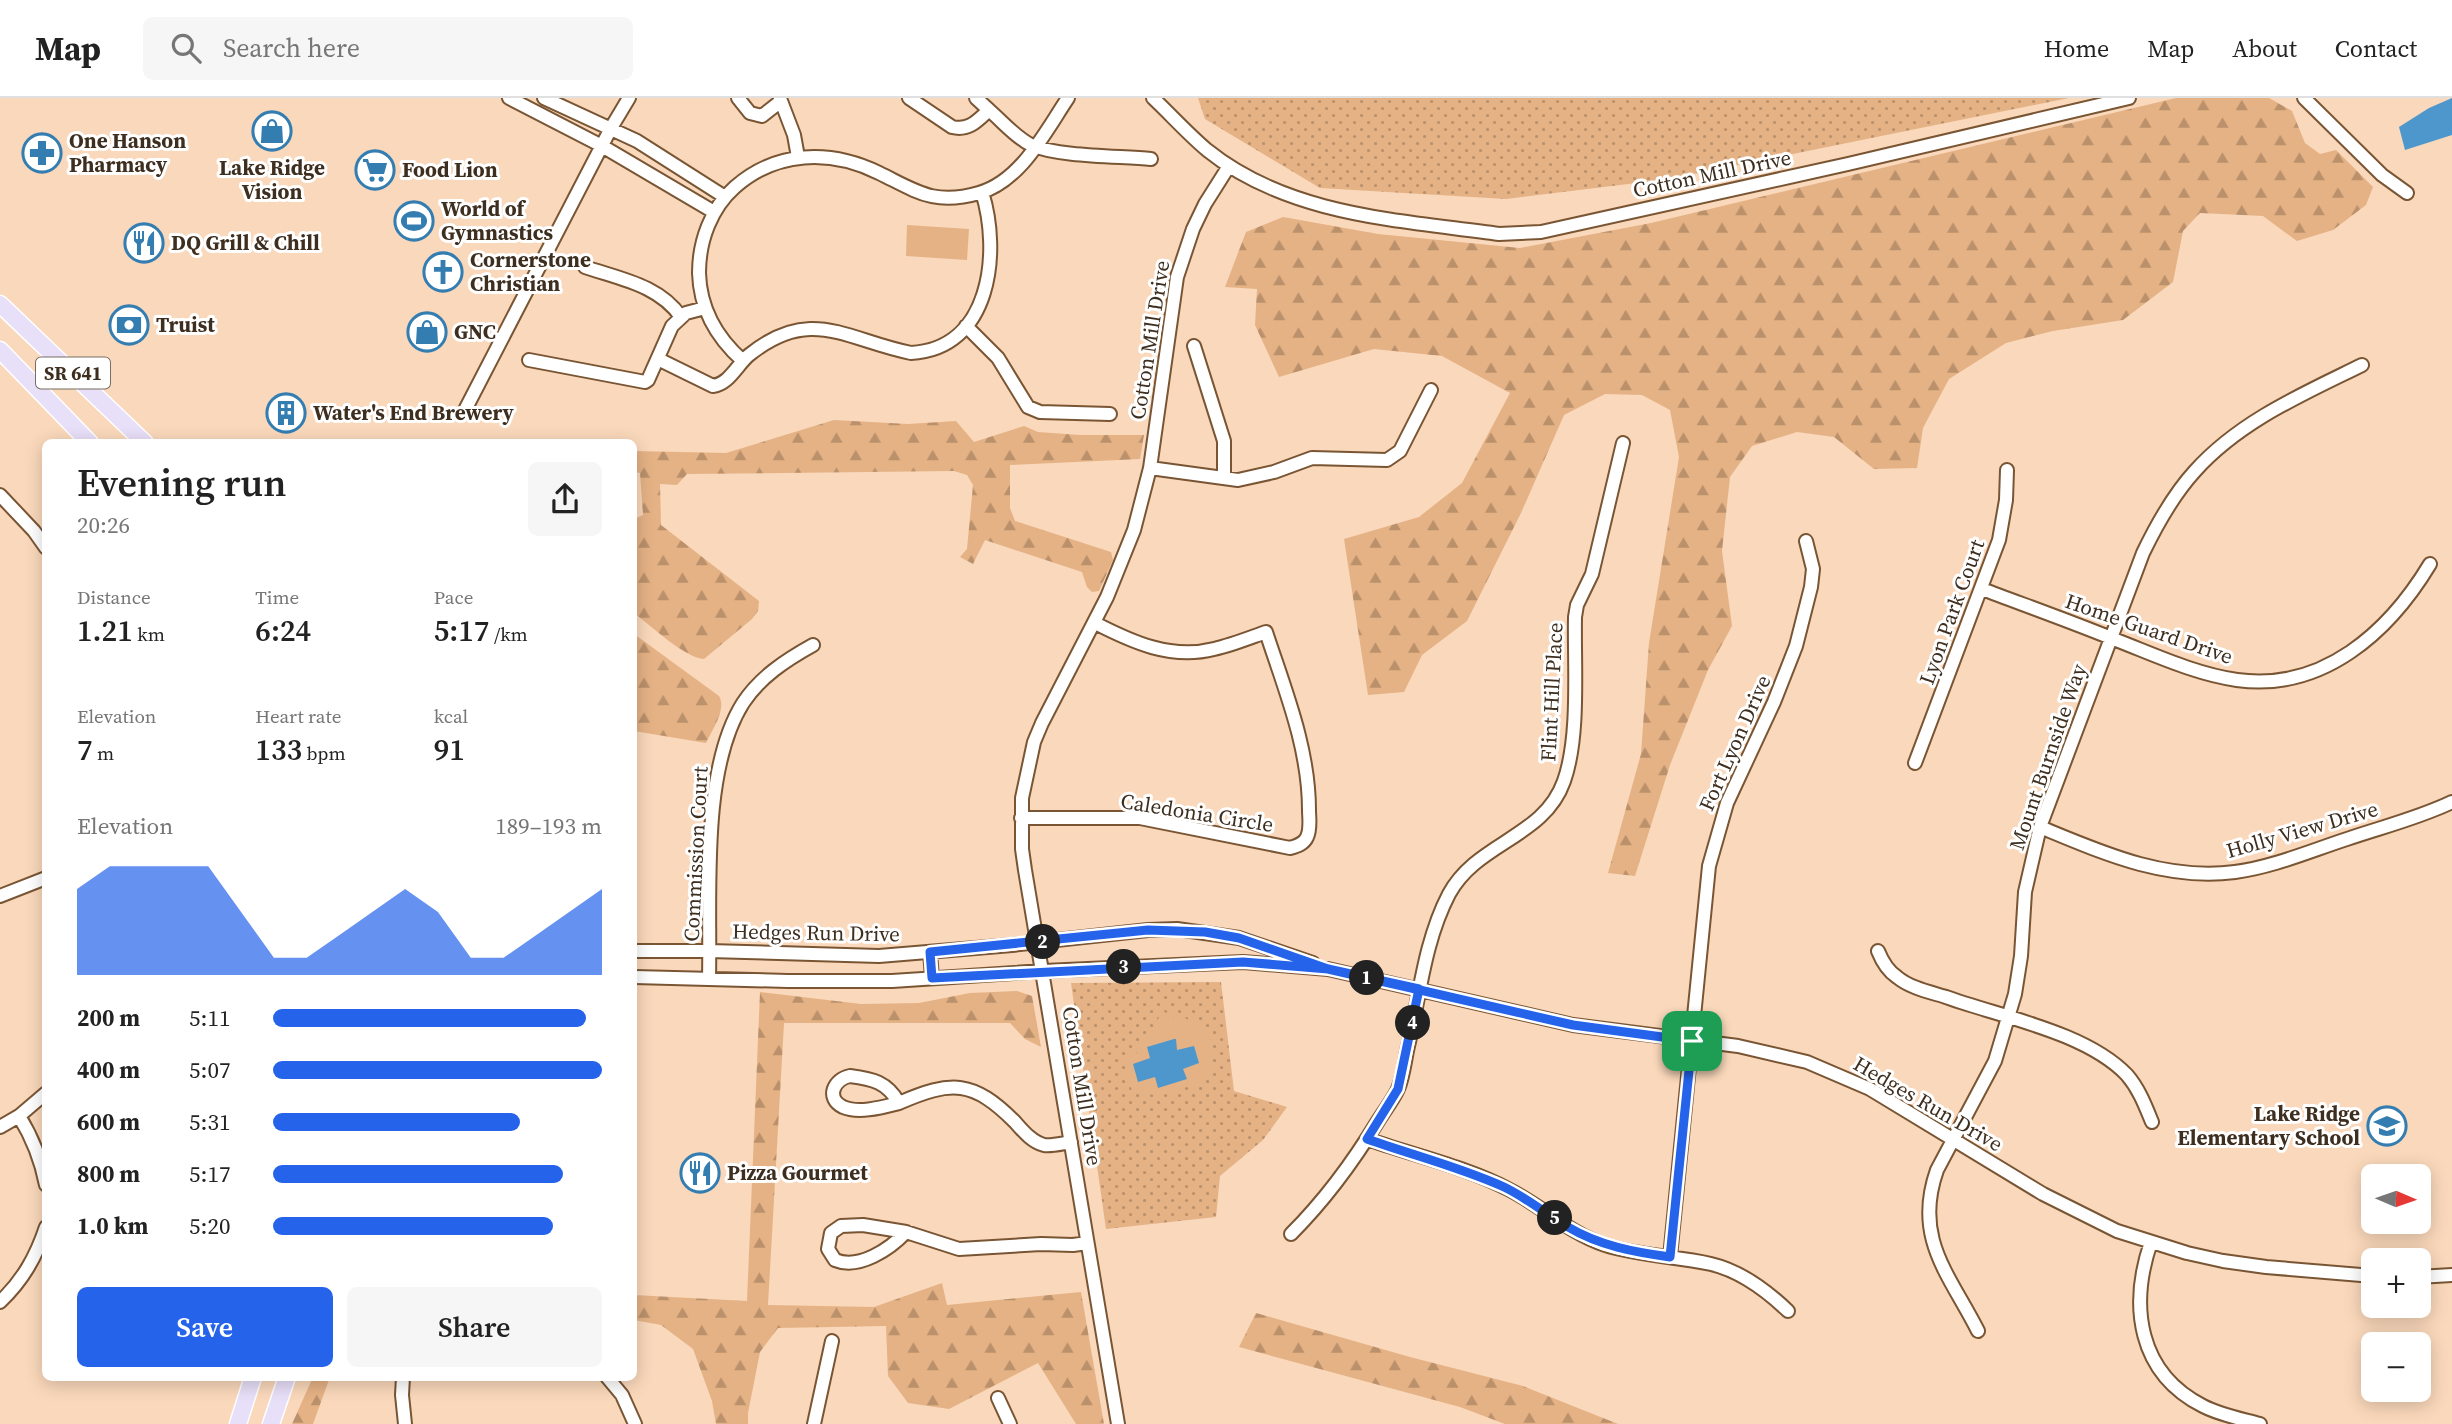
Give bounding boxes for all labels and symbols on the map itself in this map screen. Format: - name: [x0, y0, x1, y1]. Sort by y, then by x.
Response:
- shop icon: Lake Ridge Vision: [251, 110, 293, 152]
- place label: One Hanson Pharmacy: [69, 126, 186, 179]
- pharmacy icon: One Hanson Pharmacy: [21, 132, 63, 174]
- street label: Cotton Mill Drive: [1630, 143, 1794, 204]
- supermarket icon: Food Lion: [354, 149, 396, 191]
- place label: Lake Ridge Vision: [219, 153, 325, 206]
- place label: Food Lion: [402, 155, 498, 184]
- place label: World of Gymnastics: [441, 194, 553, 247]
- sports icon: World of Gymnastics: [393, 200, 435, 242]
- restaurant icon: DQ Grill & Chill: [123, 222, 165, 264]
- place label: DQ Grill & Chill: [171, 228, 320, 257]
- place label: Cornerstone Christian: [470, 245, 591, 298]
- church icon: Cornerstone Christian: [422, 251, 464, 293]
- street label: Cotton Mill Drive: [1123, 258, 1176, 422]
- bank icon: Truist: [108, 304, 150, 346]
- place label: Truist: [156, 310, 215, 339]
- shop icon: GNC: [406, 311, 448, 353]
- place label: GNC: [454, 317, 496, 346]
- road number: SR 641: [36, 358, 110, 388]
- building icon: Water's End Brewery: [265, 392, 307, 434]
- place label: Water's End Brewery: [313, 398, 515, 427]
- street label: Lyon Park Court: [1912, 535, 1991, 688]
- street label: Home Guard Drive: [2062, 586, 2237, 671]
- street label: Flint Hill Place: [1533, 622, 1570, 762]
- street label: Mount Burnside Way: [2002, 660, 2093, 854]
- street label: Fort Lyon Drive: [1692, 670, 1777, 815]
- street label: Commission Court: [676, 765, 715, 942]
- street label: Caledonia Circle: [1119, 786, 1275, 839]
- street label: Holly View Drive: [2223, 794, 2381, 865]
- street label: Hedges Run Drive: [732, 917, 900, 948]
- pin: 2: [1026, 924, 1060, 960]
- pin: 3: [1106, 950, 1142, 984]
- pin: 1: [1350, 960, 1384, 996]
- street label: Cotton Mill Drive: [1056, 1004, 1109, 1168]
- pin: 4: [1396, 1006, 1430, 1040]
- pin: [1662, 1011, 1722, 1071]
- street label: Hedges Run Drive: [1848, 1049, 2008, 1158]
- place label: Lake Ridge Elementary School: [2177, 1099, 2360, 1152]
- school or university icon: Lake Ridge Elementary School: [2366, 1105, 2408, 1147]
- restaurant icon: Pizza Gourmet: [679, 1152, 721, 1194]
- place label: Pizza Gourmet: [727, 1158, 868, 1187]
- north arrow: [2361, 1164, 2431, 1234]
- pin: 5: [1538, 1200, 1572, 1236]

